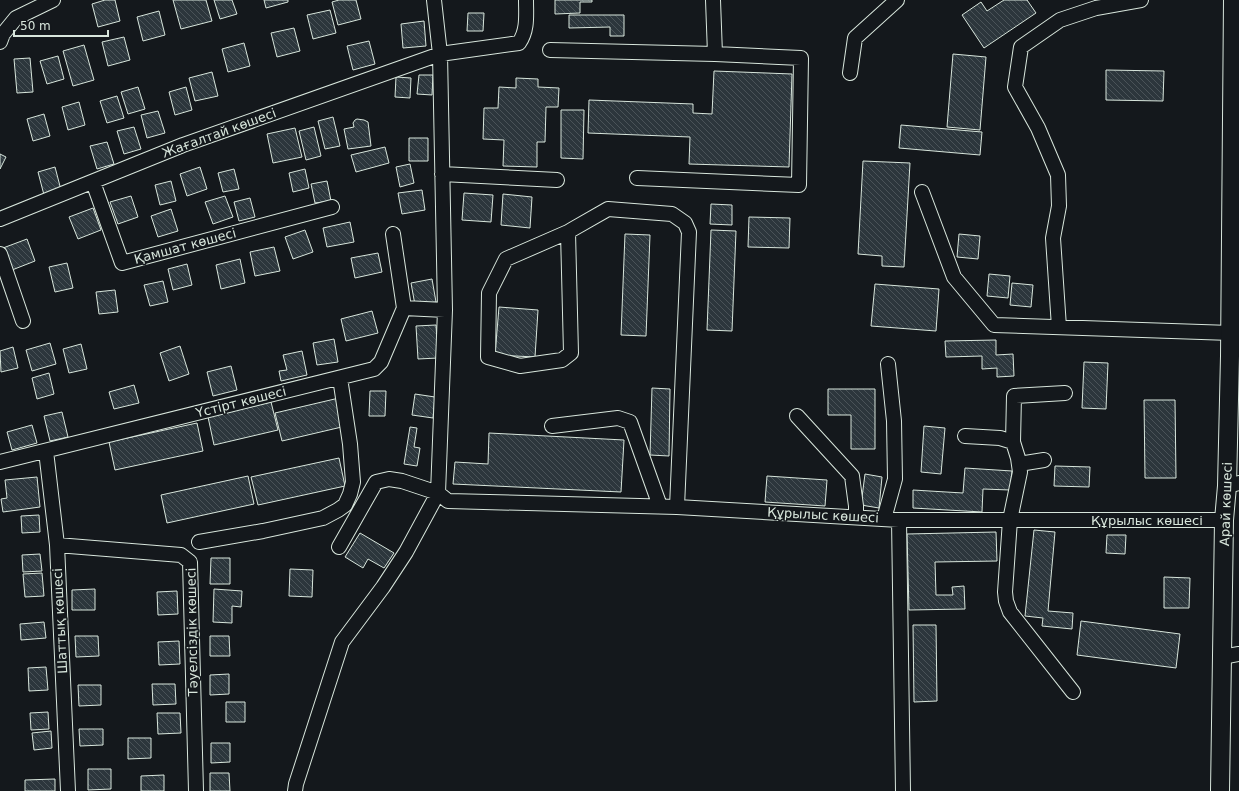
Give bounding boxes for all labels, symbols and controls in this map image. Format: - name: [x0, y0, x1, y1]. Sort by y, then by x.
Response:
- scale bar: [14, 12, 108, 38]
- text: 50 m: [20, 19, 51, 33]
- street label: Жағалтай көшесі: [160, 105, 278, 161]
- street label: Қамшат көшесі: [132, 225, 238, 267]
- street label: Үстірт көшесі: [193, 384, 288, 421]
- street label: Арай көшесі: [1217, 462, 1235, 546]
- street label: Құрылыс көшесі: [767, 505, 879, 525]
- street label: Құрылыс көшесі: [1091, 513, 1203, 528]
- street label: Шаттық көшесі: [50, 568, 70, 674]
- street label: Тәуелсіздік көшесі: [183, 568, 201, 697]

